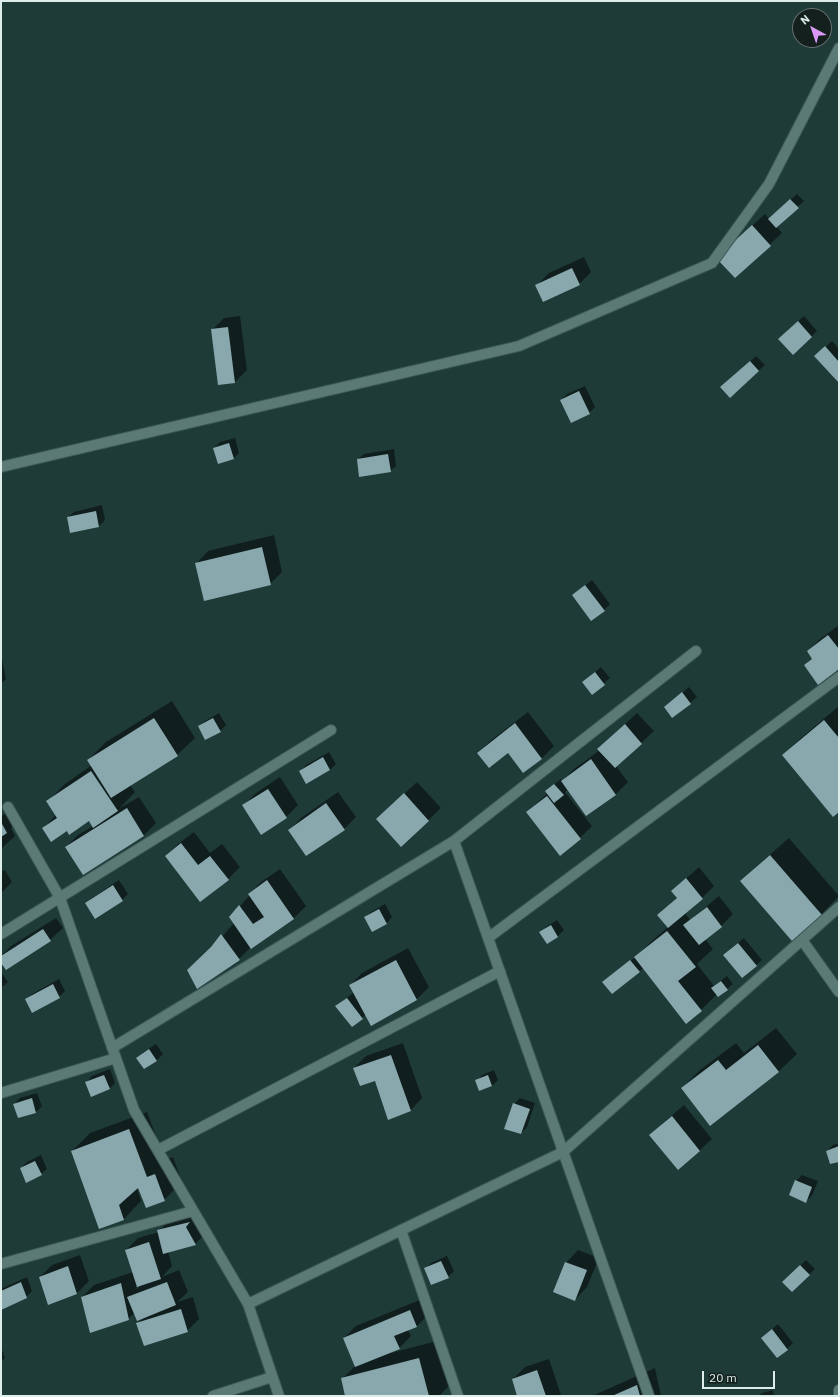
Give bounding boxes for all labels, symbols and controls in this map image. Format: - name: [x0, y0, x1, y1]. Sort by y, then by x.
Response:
- north arrow: [792, 8, 832, 48]
- text: N: [797, 12, 812, 27]
- scale bar: [704, 1363, 777, 1389]
- text: 20 m: [709, 1370, 737, 1385]

